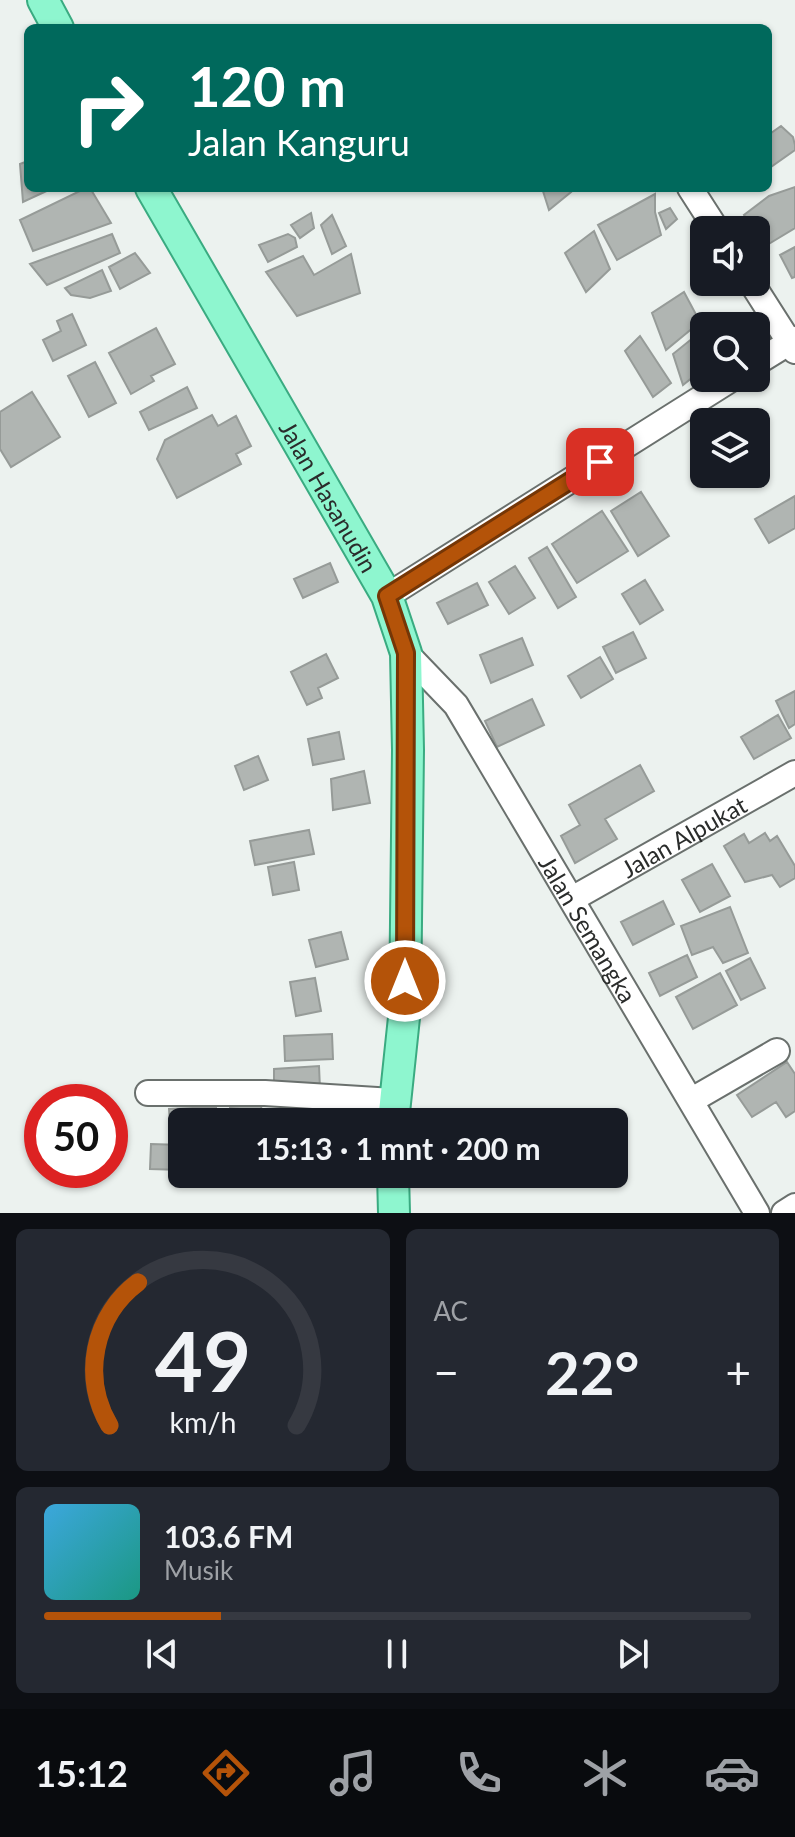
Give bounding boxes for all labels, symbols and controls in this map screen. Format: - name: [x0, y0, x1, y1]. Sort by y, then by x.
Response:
- text: 120 m: [188, 52, 346, 119]
- icon: right: [56, 56, 160, 160]
- text: Jalan Kanguru: [188, 120, 410, 164]
- map controls: [690, 216, 770, 488]
- button: sound: [690, 216, 770, 296]
- button: search: [690, 312, 770, 392]
- button: layers: [690, 408, 770, 488]
- street label: Jalan Hasanudin: [274, 415, 384, 577]
- pin: [566, 428, 634, 496]
- icon: arrive: [578, 440, 622, 484]
- street label: Jalan Alpukat: [616, 789, 752, 883]
- street label: Jalan Semangka: [534, 850, 643, 1007]
- position arrow: [363, 939, 447, 1023]
- speed limit sign: 50: [24, 1084, 128, 1188]
- text: 15:13 · 1 mnt · 200 m: [255, 1130, 541, 1166]
- text: AC: [434, 1295, 468, 1327]
- text: 49: [155, 1310, 251, 1410]
- text: 22°: [545, 1336, 640, 1408]
- text: −: [434, 1346, 459, 1398]
- text: +: [725, 1346, 751, 1398]
- text: km/h: [169, 1405, 236, 1439]
- text: 103.6 FM: [164, 1518, 293, 1554]
- text: Musik: [164, 1554, 233, 1586]
- icon: previous: [140, 1632, 184, 1676]
- icon: pause: [375, 1632, 419, 1676]
- icon: next: [611, 1632, 655, 1676]
- icon: directions: [198, 1745, 254, 1801]
- icon: music: [325, 1745, 381, 1801]
- icon: phone: [451, 1745, 507, 1801]
- icon: climate: [577, 1745, 633, 1801]
- icon: car: [704, 1745, 760, 1801]
- text: 15:12: [35, 1751, 128, 1795]

